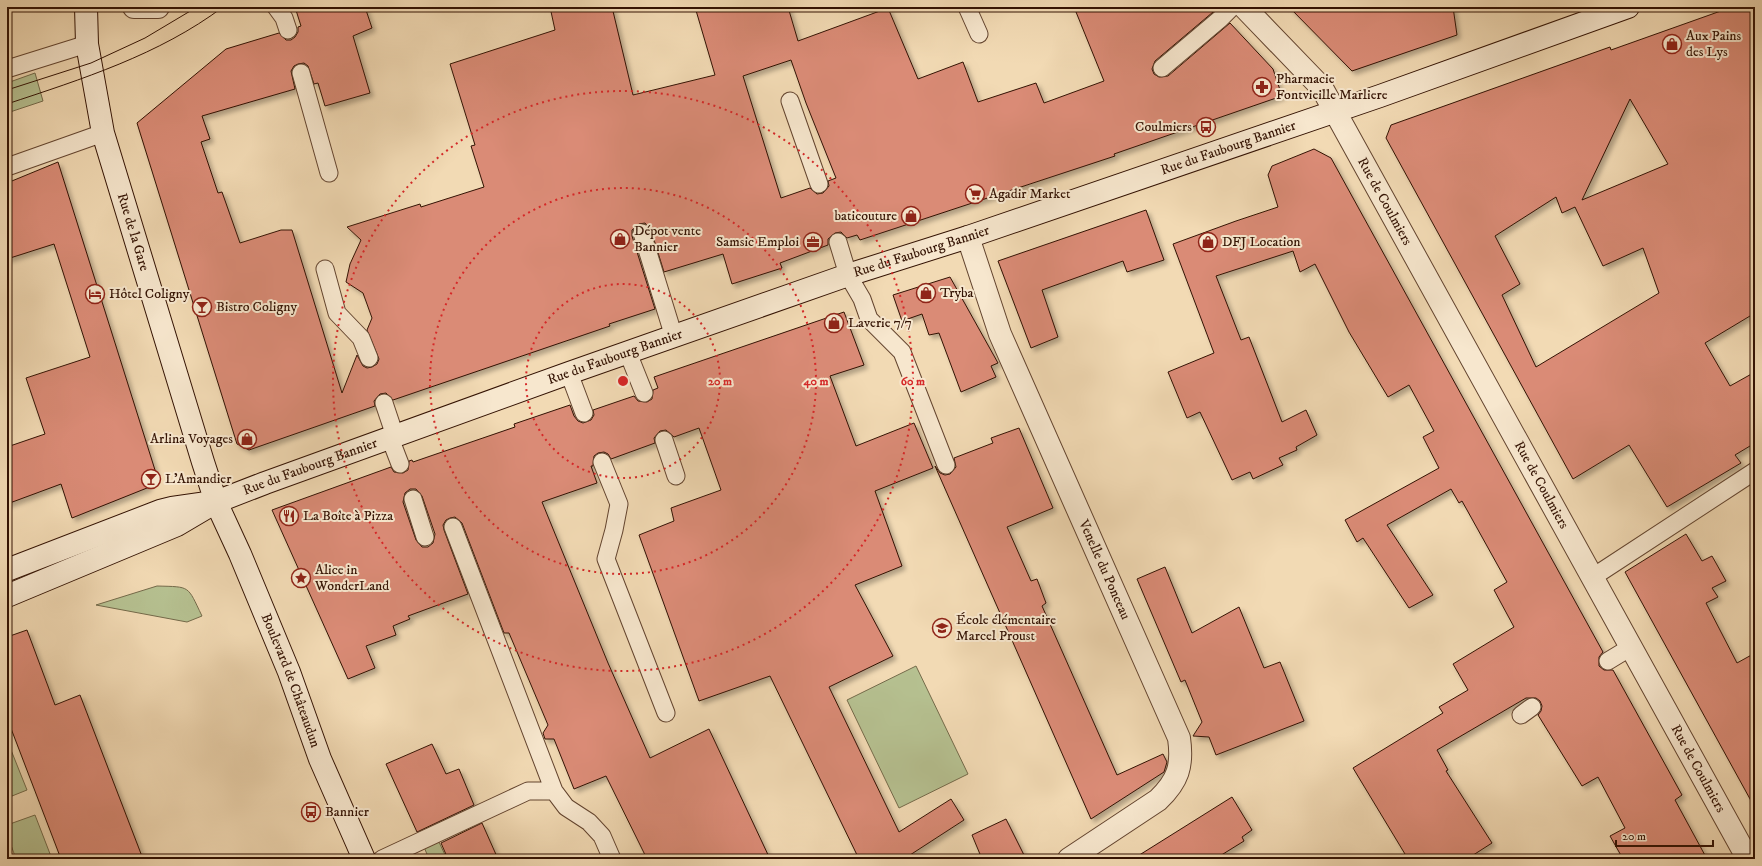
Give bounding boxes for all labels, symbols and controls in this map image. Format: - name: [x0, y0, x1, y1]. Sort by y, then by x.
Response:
- place label: Aux Pains des Lys: [1686, 27, 1742, 61]
- shop icon: Aux Pains des Lys: [1661, 33, 1683, 55]
- place label: Pharmacie Fontvieille Marliere: [1276, 70, 1388, 104]
- pharmacy icon: Pharmacie Fontvieille Marliere: [1251, 76, 1273, 98]
- street label: Rue du Faubourg Bannier: [1158, 116, 1299, 179]
- bus stop icon: Coulmiers: [1195, 116, 1217, 138]
- place label: Coulmiers: [1135, 118, 1192, 136]
- street label: Rue de Coulmiers: [1353, 154, 1416, 249]
- supermarket icon: Agadir Market: [964, 183, 986, 205]
- place label: Agadir Market: [989, 185, 1071, 203]
- street label: Rue de la Gare: [113, 191, 154, 273]
- shop icon: baticouture: [900, 205, 922, 227]
- place label: baticouture: [835, 207, 897, 225]
- street label: Rue du Faubourg Bannier: [851, 221, 992, 282]
- place label: Dépot vente Bannier: [634, 222, 701, 256]
- shop icon: Dépot vente Bannier: [609, 228, 631, 250]
- office icon: Samsic Emploi: [802, 231, 824, 253]
- shop icon: DFJ Location: [1197, 231, 1219, 253]
- place label: Samsic Emploi: [716, 233, 799, 251]
- place label: DFJ Location: [1222, 233, 1301, 251]
- shop icon: Tryba: [915, 282, 937, 304]
- hotel icon: Hôtel Coligny: [84, 283, 106, 305]
- place label: Tryba: [940, 284, 974, 302]
- place label: Hôtel Coligny: [109, 285, 190, 303]
- bar icon: Bistro Coligny: [191, 296, 213, 318]
- place label: Bistro Coligny: [216, 298, 297, 316]
- shop icon: Laverie 7/7: [823, 312, 845, 334]
- place label: Laverie 7/7: [848, 314, 912, 332]
- street label: Rue du Faubourg Bannier: [545, 325, 686, 389]
- centre of rings: [616, 374, 630, 388]
- text: 20 m: [708, 374, 732, 389]
- text: 40 m: [803, 374, 828, 389]
- text: 60 m: [901, 374, 925, 389]
- shop icon: Arlina Voyages: [236, 428, 258, 450]
- place label: Arlina Voyages: [150, 430, 233, 448]
- street label: Rue du Faubourg Bannier: [240, 434, 381, 500]
- street label: Rue de Coulmiers: [1510, 438, 1573, 532]
- bar icon: L'Amandier: [140, 468, 162, 490]
- place label: L'Amandier: [165, 470, 232, 488]
- restaurant icon: La Boîte à Pizza: [278, 505, 300, 527]
- place label: La Boîte à Pizza: [303, 507, 393, 525]
- street label: Venelle du Ponceau: [1074, 516, 1135, 623]
- place label: Alice in WonderLand: [314, 561, 389, 595]
- place icon: Alice in WonderLand: [290, 567, 312, 589]
- street label: Boulevard de Châteaudun: [257, 611, 324, 751]
- place label: École élémentaire Marcel Proust: [956, 611, 1056, 645]
- school or university icon: École élémentaire Marcel Proust: [931, 617, 953, 639]
- street label: Rue de Coulmiers: [1667, 721, 1730, 816]
- bus stop icon: Bannier: [300, 801, 322, 823]
- place label: Bannier: [325, 803, 370, 821]
- scale bar: [1616, 822, 1713, 848]
- text: 20 m: [1622, 829, 1646, 844]

